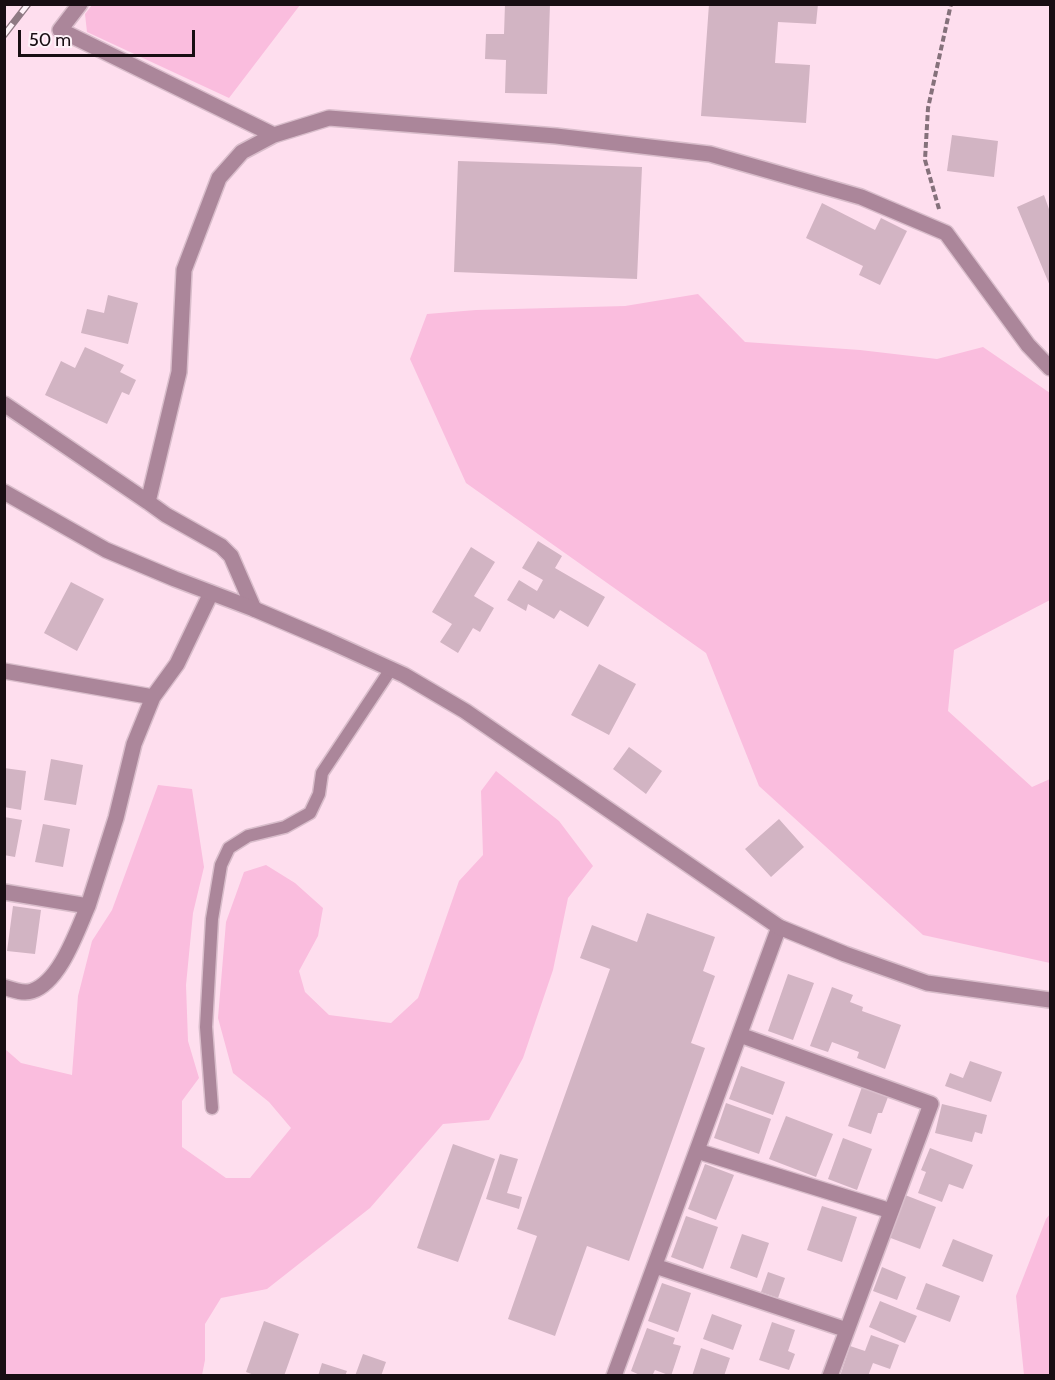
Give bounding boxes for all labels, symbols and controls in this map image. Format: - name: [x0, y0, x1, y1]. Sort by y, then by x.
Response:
- scale bar: [21, 18, 198, 56]
- text: 50 m: [29, 29, 71, 51]

